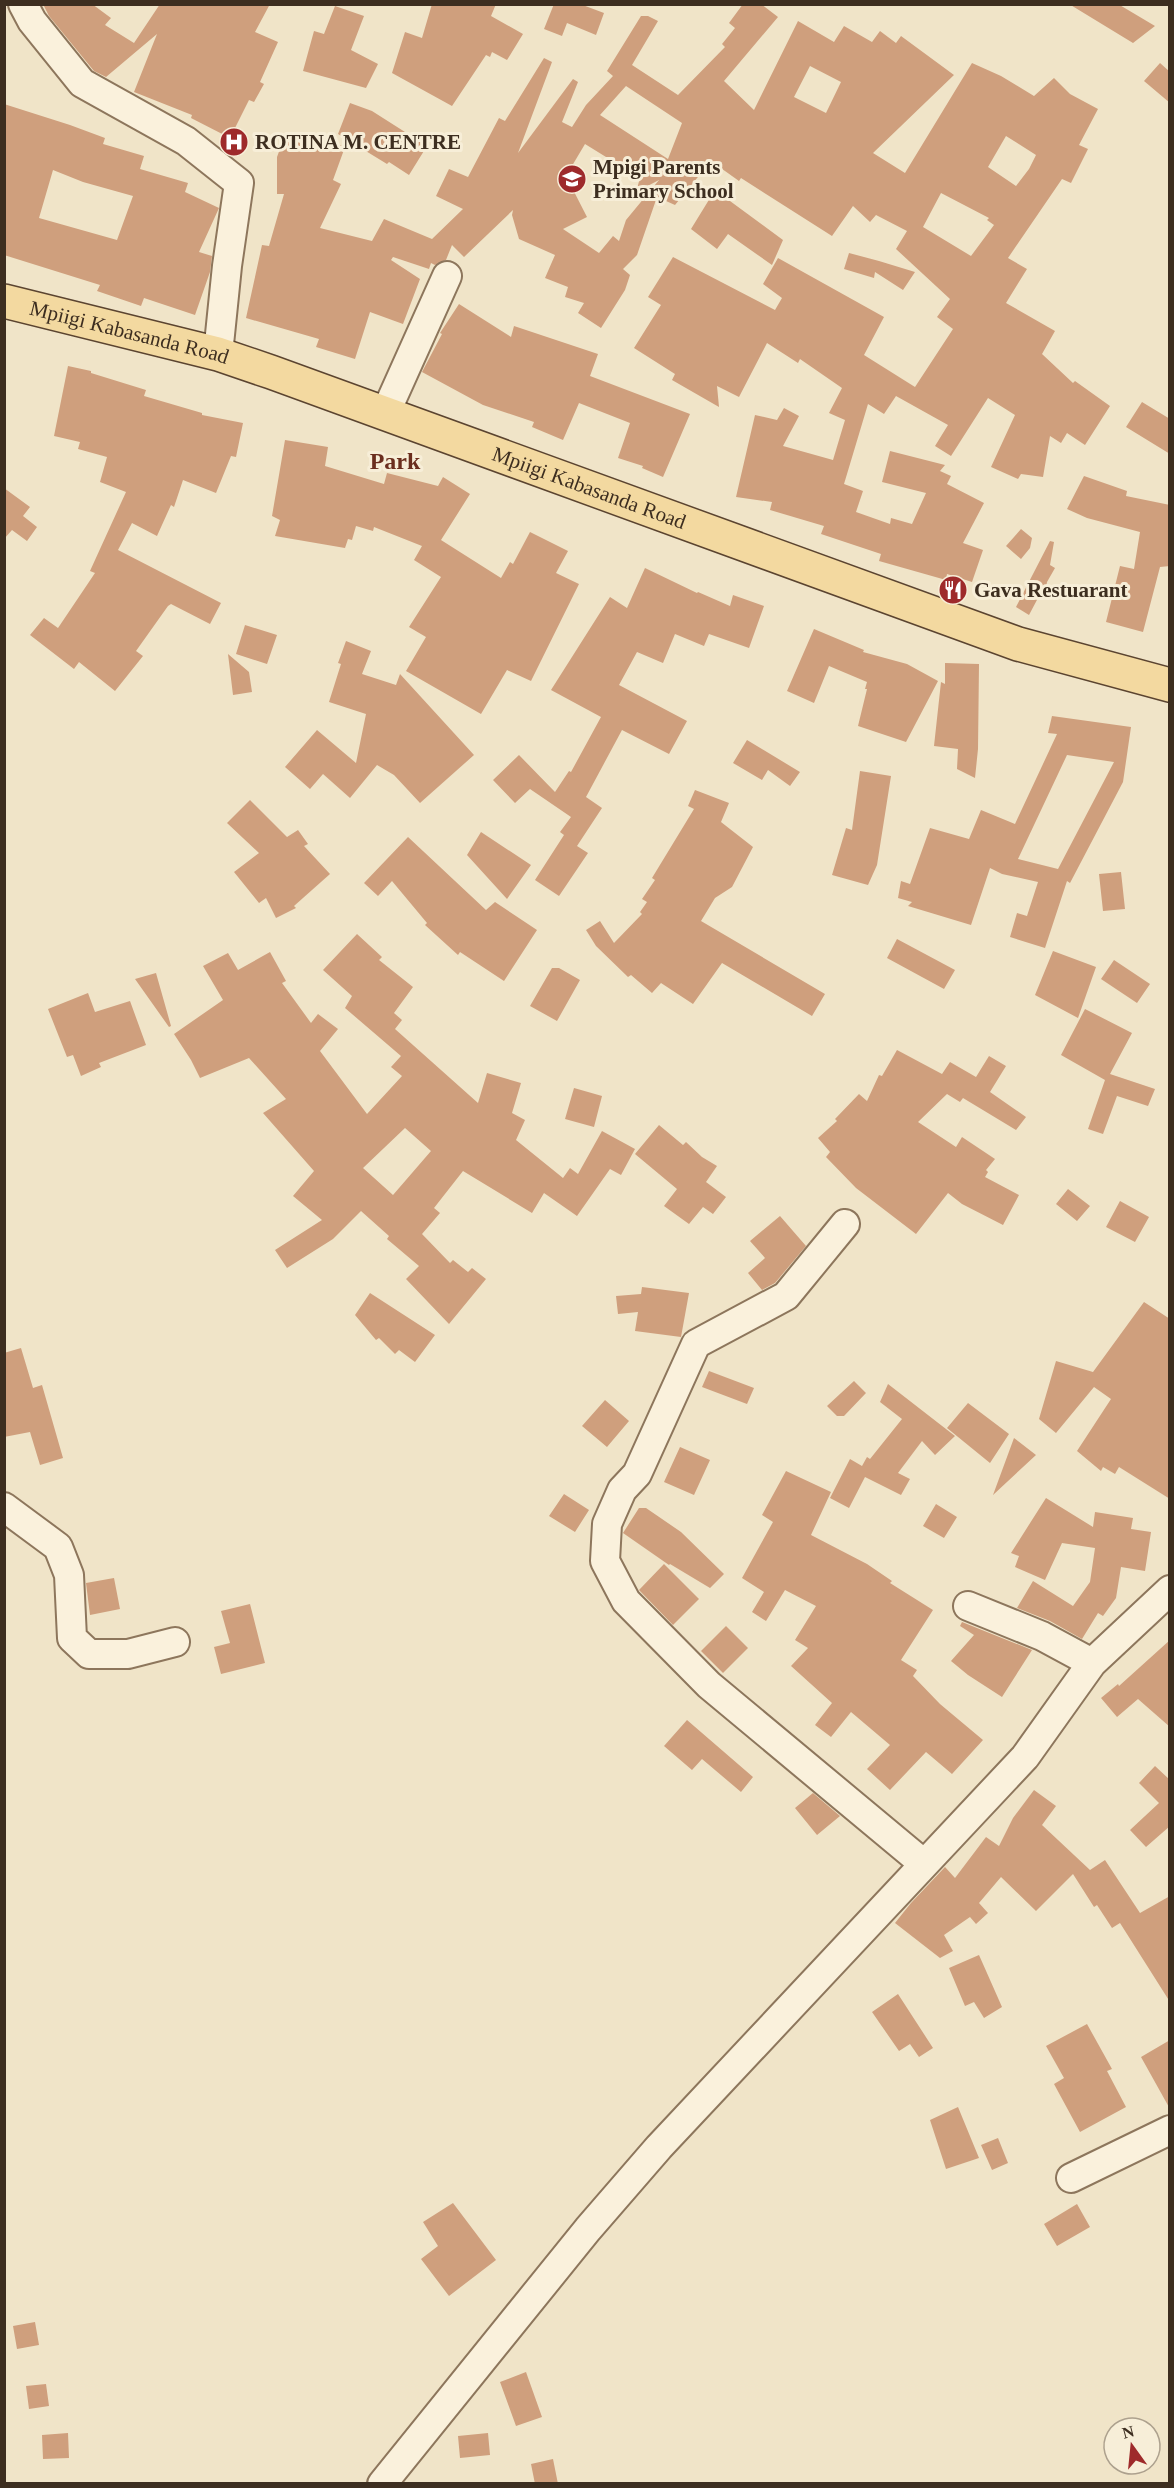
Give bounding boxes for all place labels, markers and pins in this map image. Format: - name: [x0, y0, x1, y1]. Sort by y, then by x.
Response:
- hospital icon: ROTINA M. CENTRE: [218, 126, 250, 158]
- place label: ROTINA M. CENTRE: [255, 130, 461, 154]
- place label: Mpigi Parents Primary School: [593, 155, 734, 203]
- school or university icon: Mpigi Parents Primary School: [556, 163, 588, 195]
- restaurant icon: Gava Restuarant: [937, 574, 969, 606]
- place label: Gava Restuarant: [974, 578, 1127, 602]

